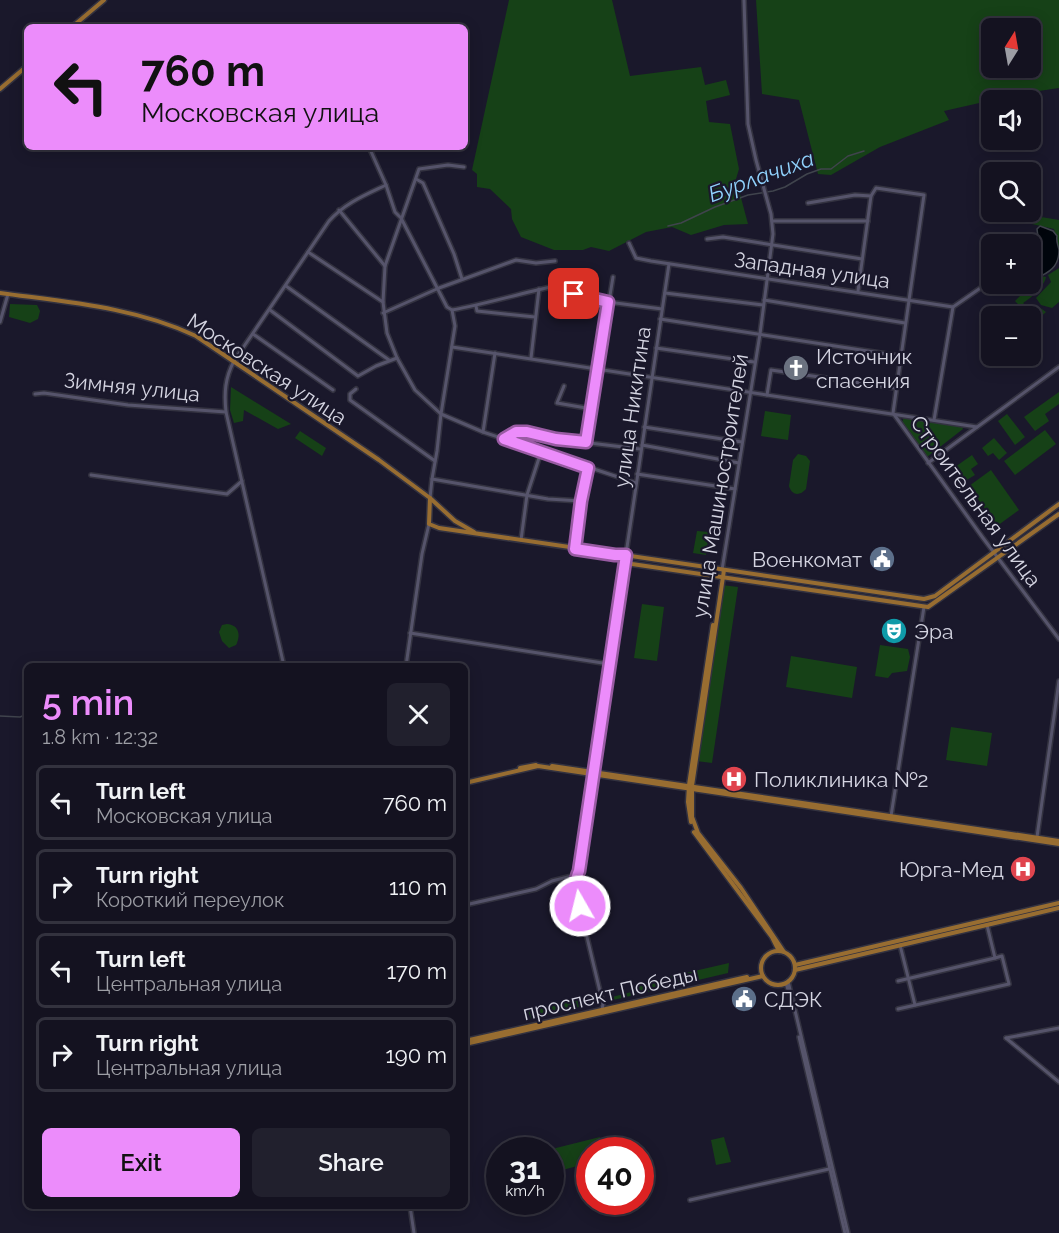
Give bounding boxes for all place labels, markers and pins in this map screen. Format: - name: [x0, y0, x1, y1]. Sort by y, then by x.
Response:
- pin: [548, 268, 599, 319]
- place label: Источник спасения: [816, 344, 913, 393]
- church icon: Источник спасения: [781, 353, 811, 383]
- public building icon: Военкомат: [867, 544, 897, 574]
- place label: Военкомат: [752, 547, 862, 572]
- theatre icon: Эра: [879, 616, 909, 646]
- place label: Эра: [914, 619, 953, 644]
- hospital icon: Поликлиника №2: [719, 764, 749, 794]
- place label: Поликлиника №2: [754, 767, 929, 792]
- hospital icon: Юрга-Мед: [1008, 854, 1038, 884]
- place label: Юрга-Мед: [899, 857, 1004, 882]
- public building icon: СДЭК: [729, 984, 759, 1014]
- place label: СДЭК: [764, 987, 822, 1012]

